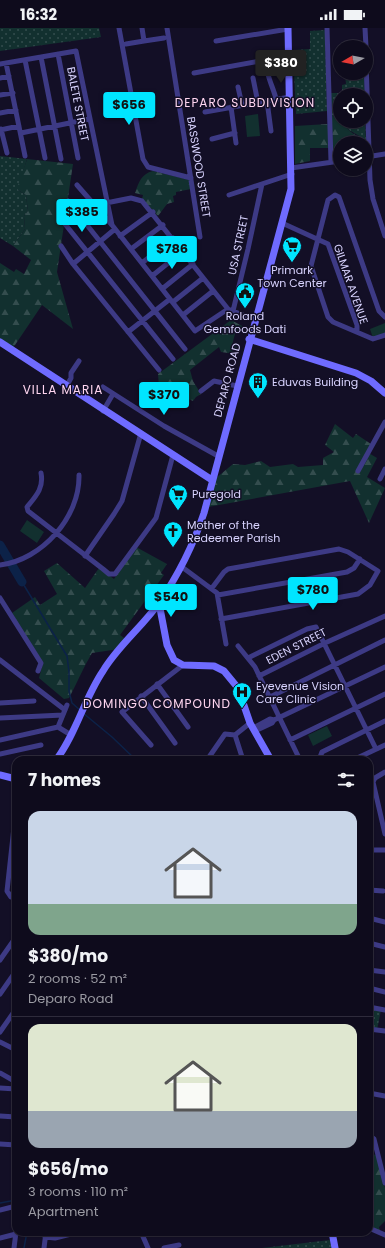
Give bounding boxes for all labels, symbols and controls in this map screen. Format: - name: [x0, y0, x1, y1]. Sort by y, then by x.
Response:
- text: 16:32: [20, 4, 57, 25]
- north arrow: [333, 40, 373, 80]
- map controls: [333, 40, 373, 176]
- pin: $380: [257, 50, 305, 84]
- text: $380: [264, 53, 298, 72]
- street label: BALETE STREET: [63, 65, 93, 143]
- button: locate: [333, 88, 373, 128]
- pin: $656: [105, 92, 153, 126]
- district label: DEPARO SUBDIVISION: [175, 94, 315, 111]
- text: $656: [112, 95, 146, 114]
- street label: BASSWOOD STREET: [183, 115, 215, 219]
- button: layers: [333, 136, 373, 176]
- pin: $385: [58, 199, 106, 233]
- text: $385: [65, 202, 99, 221]
- street label: USA STREET: [224, 214, 252, 276]
- supermarket icon: Primark Town Center: [281, 235, 303, 263]
- pin: $786: [148, 236, 196, 270]
- text: $786: [156, 239, 188, 258]
- street label: GILMAR AVENUE: [330, 242, 372, 326]
- place label: Primark Town Center: [257, 262, 327, 291]
- public building icon: Roland Gemfoods Dati: [234, 281, 256, 309]
- place label: Roland Gemfoods Dati: [204, 308, 287, 337]
- street label: DEPARO ROAD: [209, 341, 245, 419]
- building icon: Eduvas Building: [247, 371, 269, 399]
- place label: Eduvas Building: [272, 374, 358, 390]
- district label: VILLA MARIA: [23, 381, 103, 398]
- pin: $370: [140, 382, 188, 416]
- text: $370: [148, 385, 180, 404]
- supermarket icon: Puregold: [167, 483, 189, 511]
- place label: Puregold: [192, 486, 241, 502]
- place label: Mother of the Redeemer Parish: [187, 517, 280, 546]
- church icon: Mother of the Redeemer Parish: [162, 520, 184, 548]
- pin: $780: [289, 577, 337, 611]
- text: $780: [297, 580, 329, 599]
- pin: $540: [147, 584, 195, 618]
- text: $540: [154, 587, 188, 606]
- street label: EDEN STREET: [263, 624, 329, 668]
- place label: Eyevenue Vision Care Clinic: [256, 678, 344, 707]
- hospital icon: Eyevenue Vision Care Clinic: [231, 681, 253, 709]
- district label: DOMINGO COMPOUND: [83, 695, 231, 712]
- text: 7 homes: [28, 768, 101, 792]
- icon: filters: [335, 769, 357, 791]
- icon: home: [157, 837, 229, 909]
- text: $380/mo: [28, 944, 108, 968]
- text: 2 rooms · 52 m²: [28, 969, 127, 988]
- text: Deparo Road: [28, 989, 113, 1008]
- icon: home: [157, 1050, 229, 1122]
- text: $656/mo: [28, 1157, 108, 1181]
- text: 3 rooms · 110 m²: [28, 1182, 128, 1201]
- text: Apartment: [28, 1202, 98, 1221]

